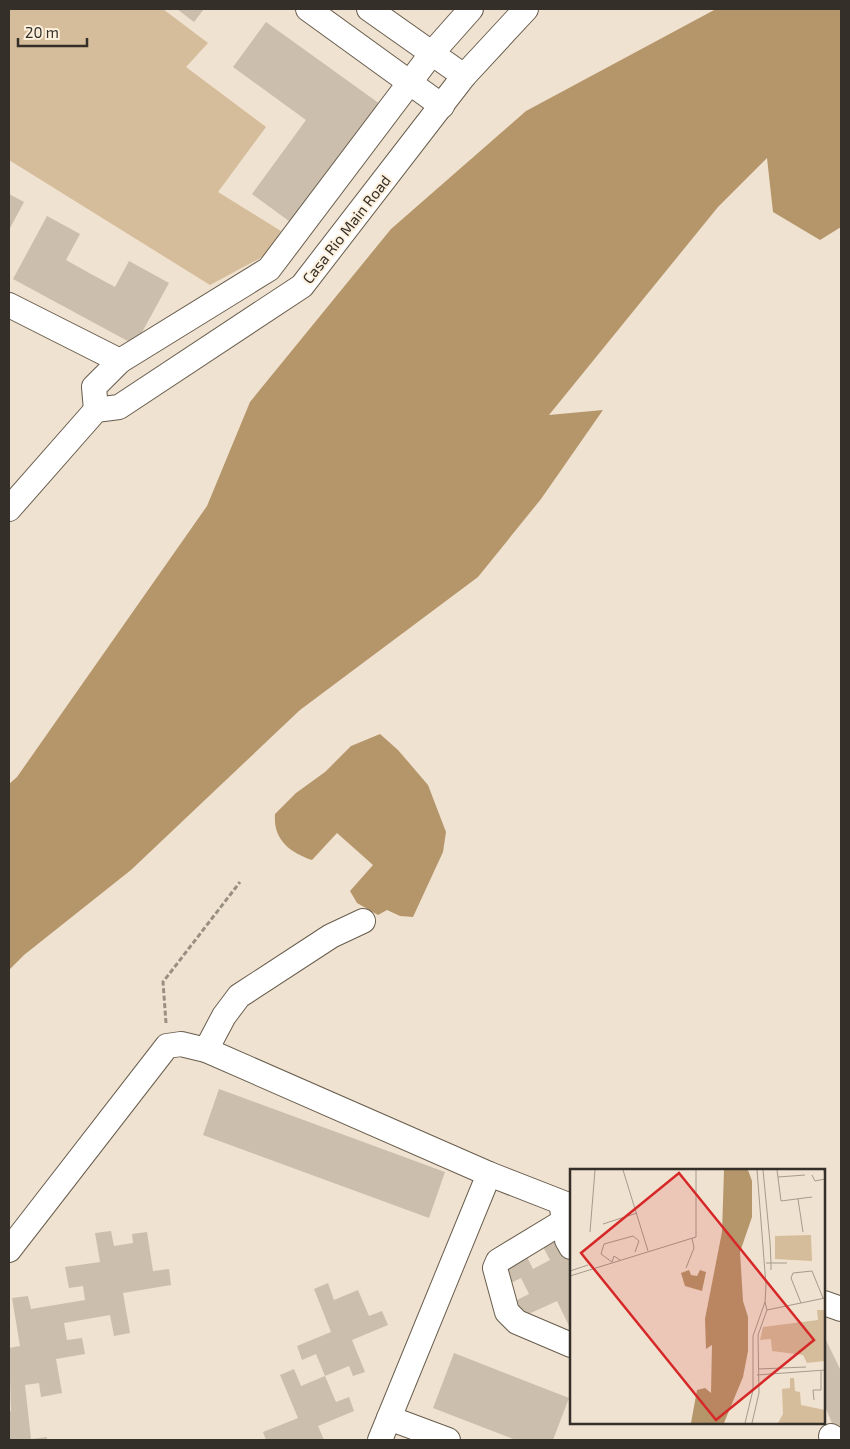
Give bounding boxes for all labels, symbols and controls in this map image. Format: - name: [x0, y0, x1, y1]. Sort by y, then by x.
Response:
- scale bar: [18, 15, 86, 47]
- text: 20 m: [25, 23, 59, 41]
- street label: Casa Rio Main Road: [298, 171, 394, 287]
- inset map: [570, 1169, 825, 1424]

